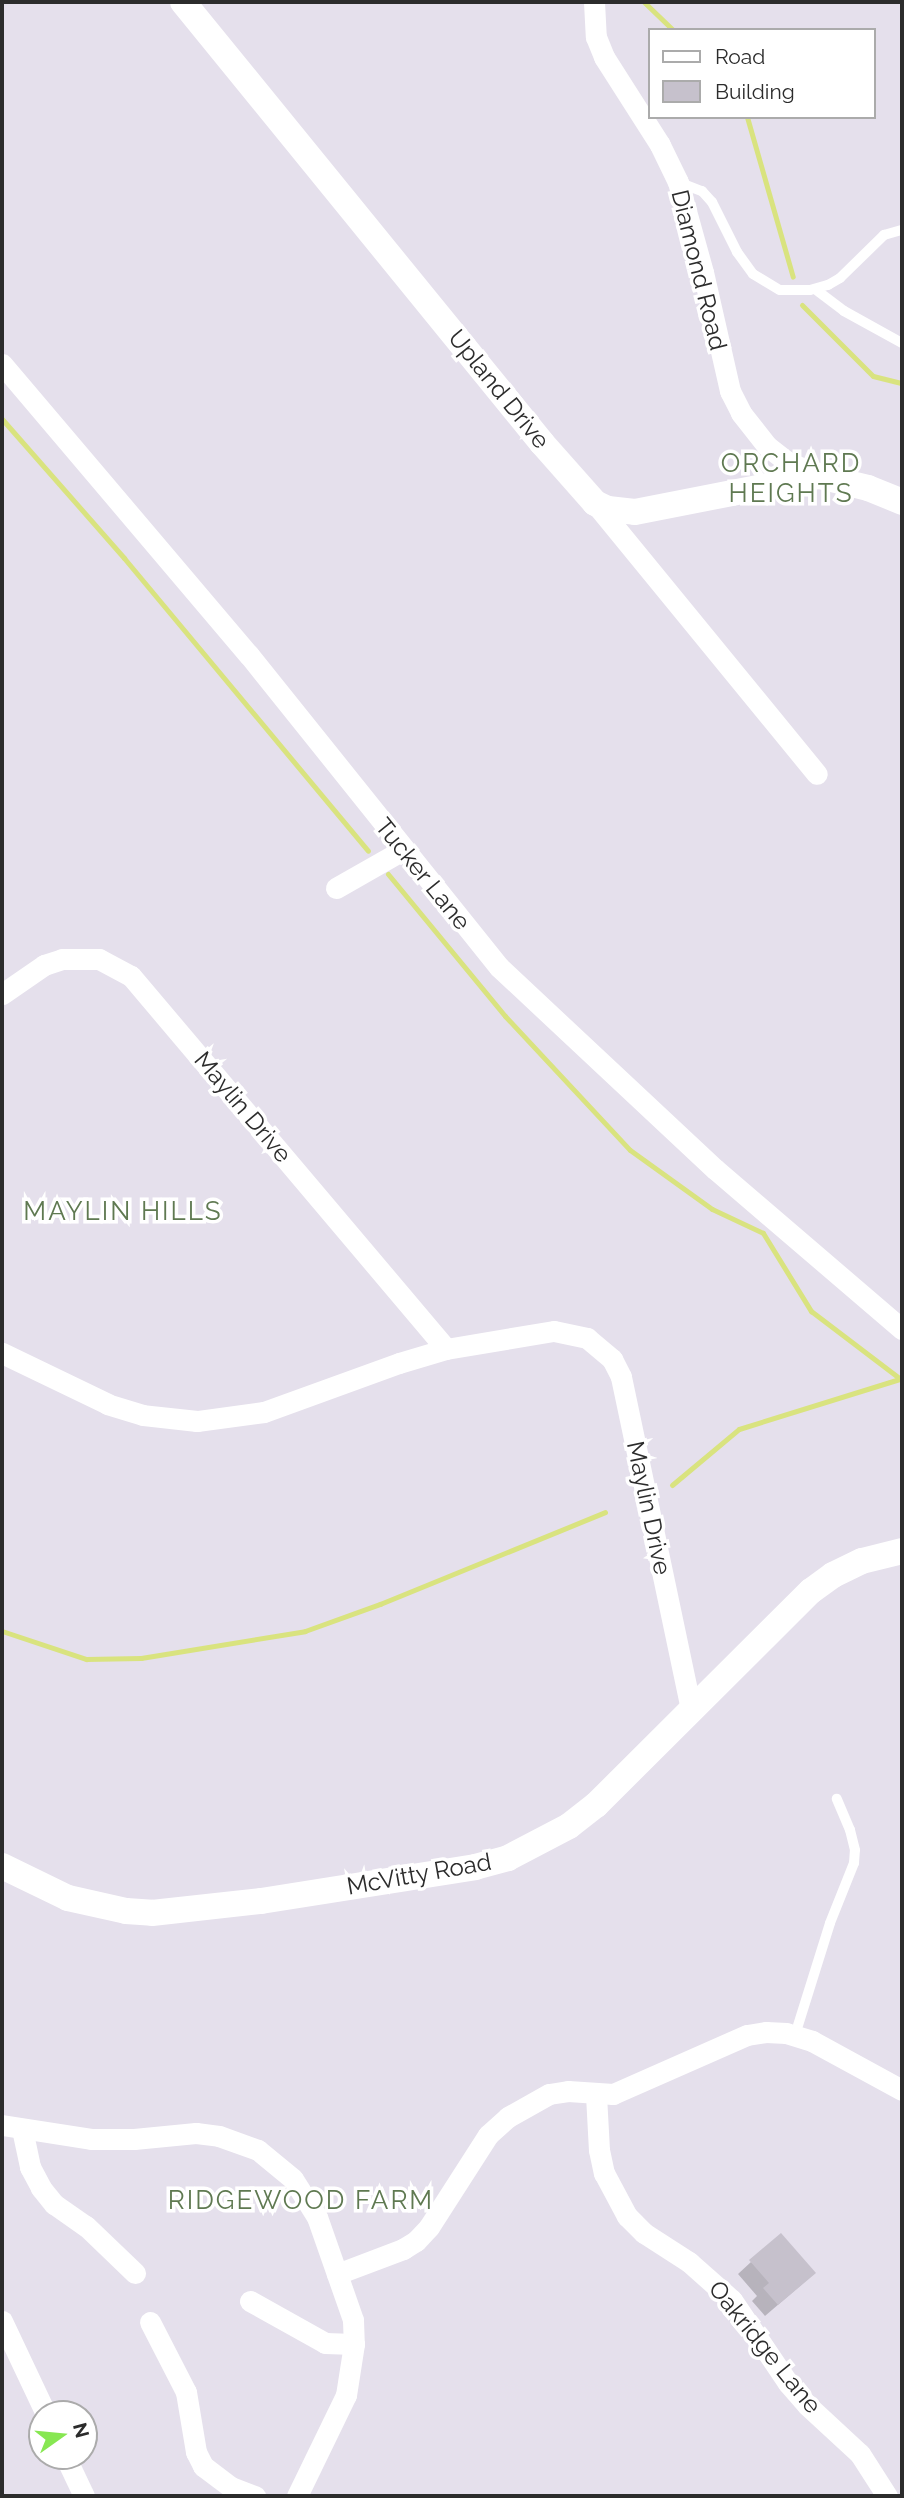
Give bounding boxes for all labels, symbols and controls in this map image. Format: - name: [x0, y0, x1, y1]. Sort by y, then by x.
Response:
- legend: [648, 28, 876, 119]
- text: Road: [715, 44, 765, 69]
- text: Building: [715, 79, 795, 104]
- street label: Diamond Road: [665, 187, 733, 353]
- street label: Upland Drive: [442, 324, 556, 454]
- district label: ORCHARD HEIGHTS: [722, 448, 860, 510]
- street label: Tucker Lane: [369, 812, 477, 936]
- street label: Maylin Drive: [188, 1046, 298, 1168]
- district label: MAYLIN HILLS: [25, 1196, 221, 1228]
- street label: Maylin Drive: [621, 1439, 677, 1577]
- street label: McVitty Road: [344, 1847, 494, 1901]
- district label: RIDGEWOOD FARM: [170, 2185, 432, 2217]
- street label: Oakridge Lane: [703, 2275, 827, 2419]
- north arrow: [28, 2400, 98, 2470]
- text: N: [69, 2420, 94, 2440]

